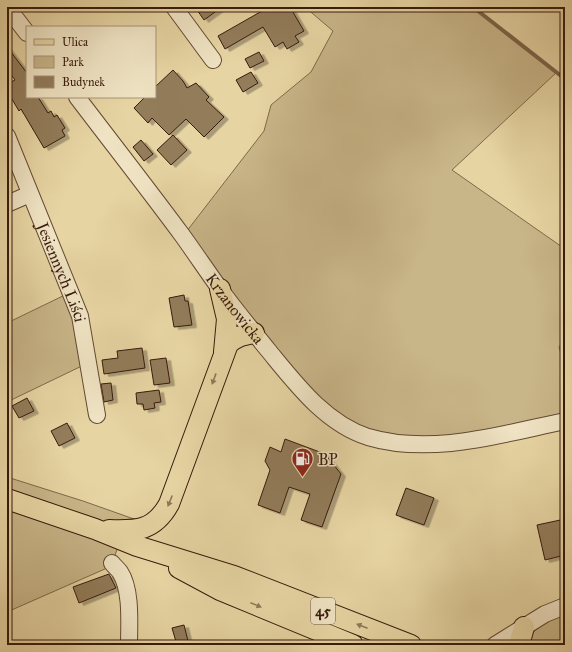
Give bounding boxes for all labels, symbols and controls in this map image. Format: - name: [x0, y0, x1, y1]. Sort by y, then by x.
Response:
- legend: [26, 26, 156, 98]
- text: Ulica: [62, 35, 89, 49]
- text: Park: [62, 55, 84, 69]
- text: Budynek: [62, 75, 105, 89]
- street label: Jesiennych Liści: [31, 218, 90, 324]
- street label: Krzanowicka: [202, 270, 268, 348]
- one-way arrow: [211, 373, 217, 385]
- fuel station icon: BP: [289, 446, 315, 479]
- place label: BP: [318, 450, 338, 469]
- one-way arrow: [167, 495, 173, 506]
- road number: 45: [311, 598, 335, 624]
- one-way arrow: [251, 602, 262, 608]
- one-way arrow: [355, 622, 367, 628]

